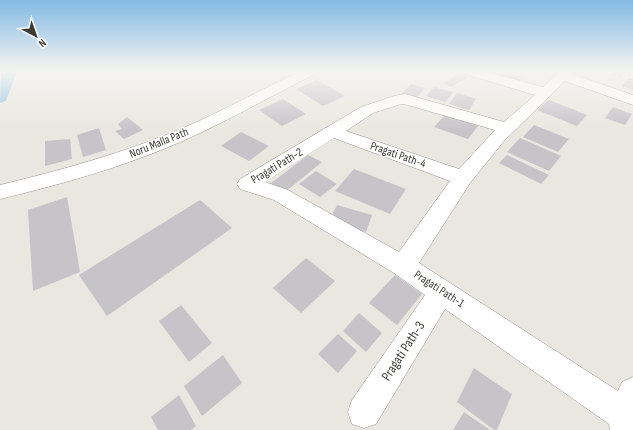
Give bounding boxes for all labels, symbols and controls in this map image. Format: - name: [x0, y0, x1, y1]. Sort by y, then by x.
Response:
- north arrow: [16, 16, 56, 56]
- text: N: [36, 36, 49, 50]
- street label: Noru Malla Path: [127, 124, 191, 162]
- street label: Pragati Path-4: [368, 139, 428, 171]
- street label: Pragati Path-2: [248, 145, 306, 187]
- street label: Pragati Path-1: [411, 267, 468, 311]
- street label: Pragati Path-3: [378, 318, 429, 384]

